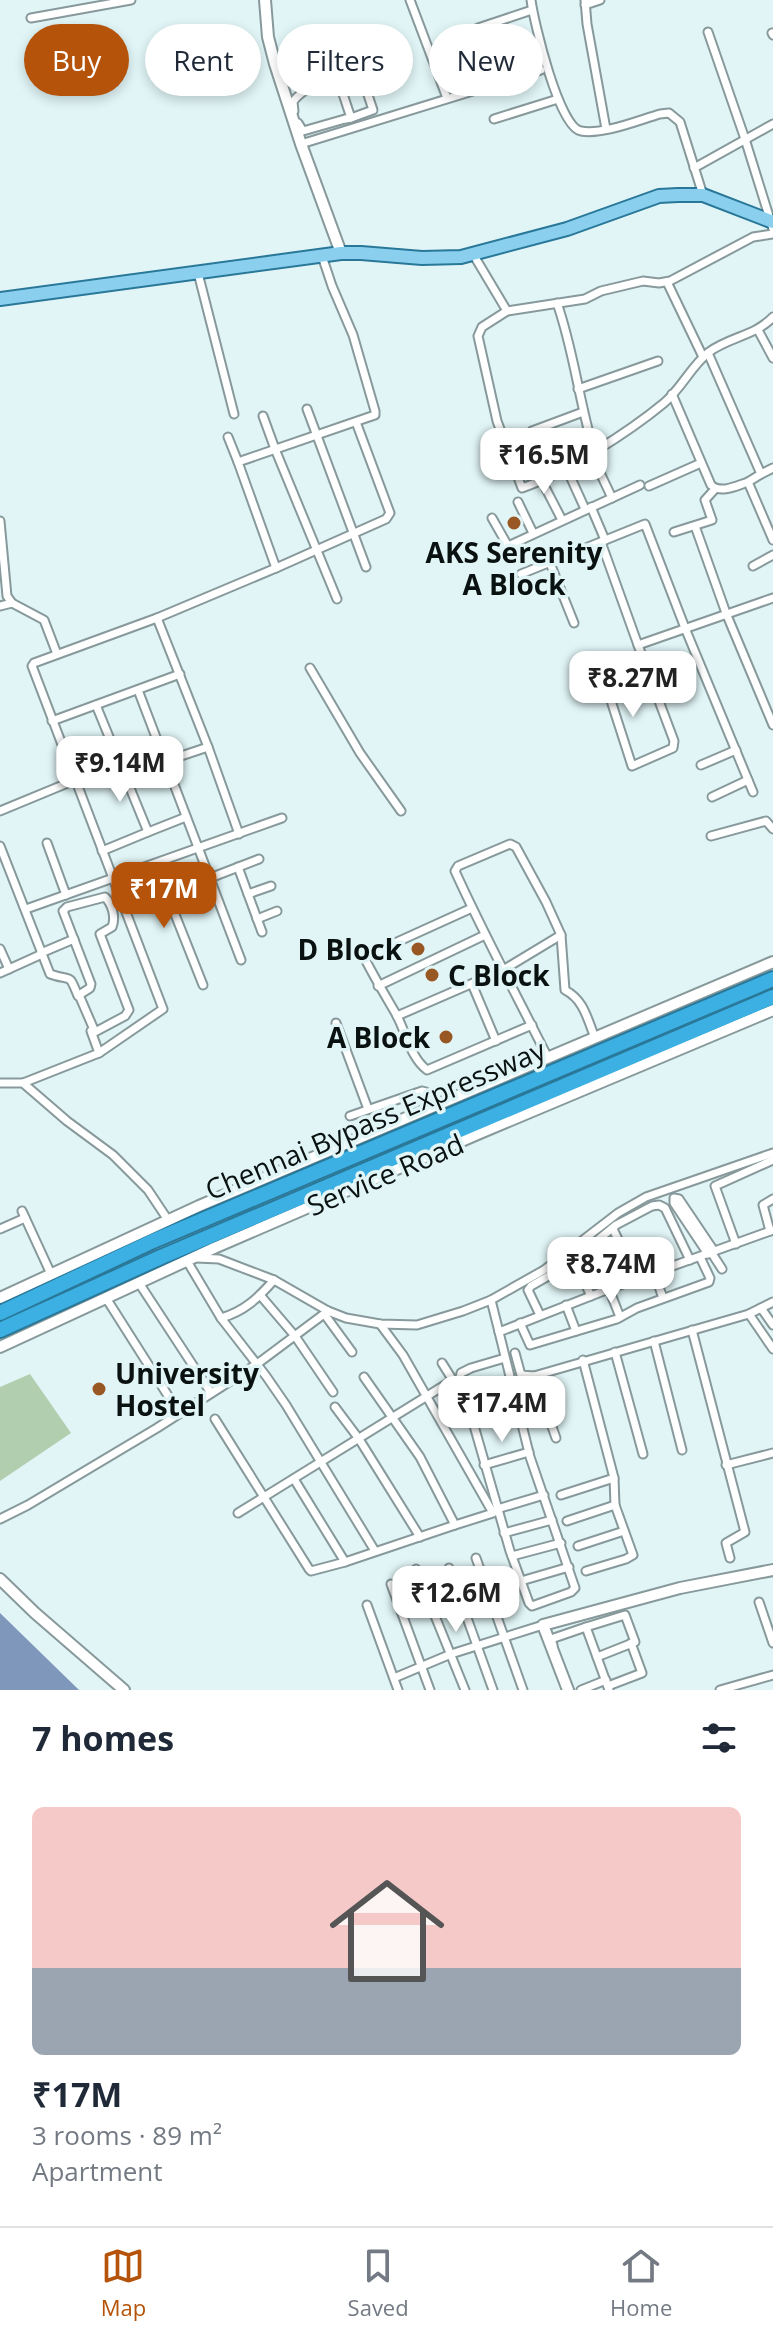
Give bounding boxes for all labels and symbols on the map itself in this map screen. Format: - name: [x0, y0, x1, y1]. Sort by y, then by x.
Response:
- pin: ₹16.5M: [479, 428, 609, 496]
- marker: AKS Serenity A Block: [505, 514, 523, 532]
- place label: AKS Serenity A Block: [426, 533, 603, 603]
- pin: ₹8.27M: [568, 651, 698, 719]
- pin: ₹9.14M: [55, 736, 185, 804]
- pin: ₹17M: [117, 862, 211, 930]
- place label: D Block: [298, 930, 403, 968]
- marker: D Block: [409, 940, 427, 958]
- place label: C Block: [448, 956, 550, 994]
- marker: C Block: [423, 966, 441, 984]
- place label: A Block: [327, 1018, 431, 1056]
- marker: A Block: [437, 1028, 455, 1046]
- street label: Chennai Bypass Expressway: [199, 1030, 552, 1208]
- street label: Service Road: [301, 1124, 469, 1224]
- pin: ₹8.74M: [546, 1237, 676, 1305]
- place label: University Hostel: [115, 1354, 259, 1424]
- pin: ₹17.4M: [437, 1376, 567, 1444]
- marker: University Hostel: [90, 1380, 108, 1398]
- pin: ₹12.6M: [391, 1566, 521, 1634]

